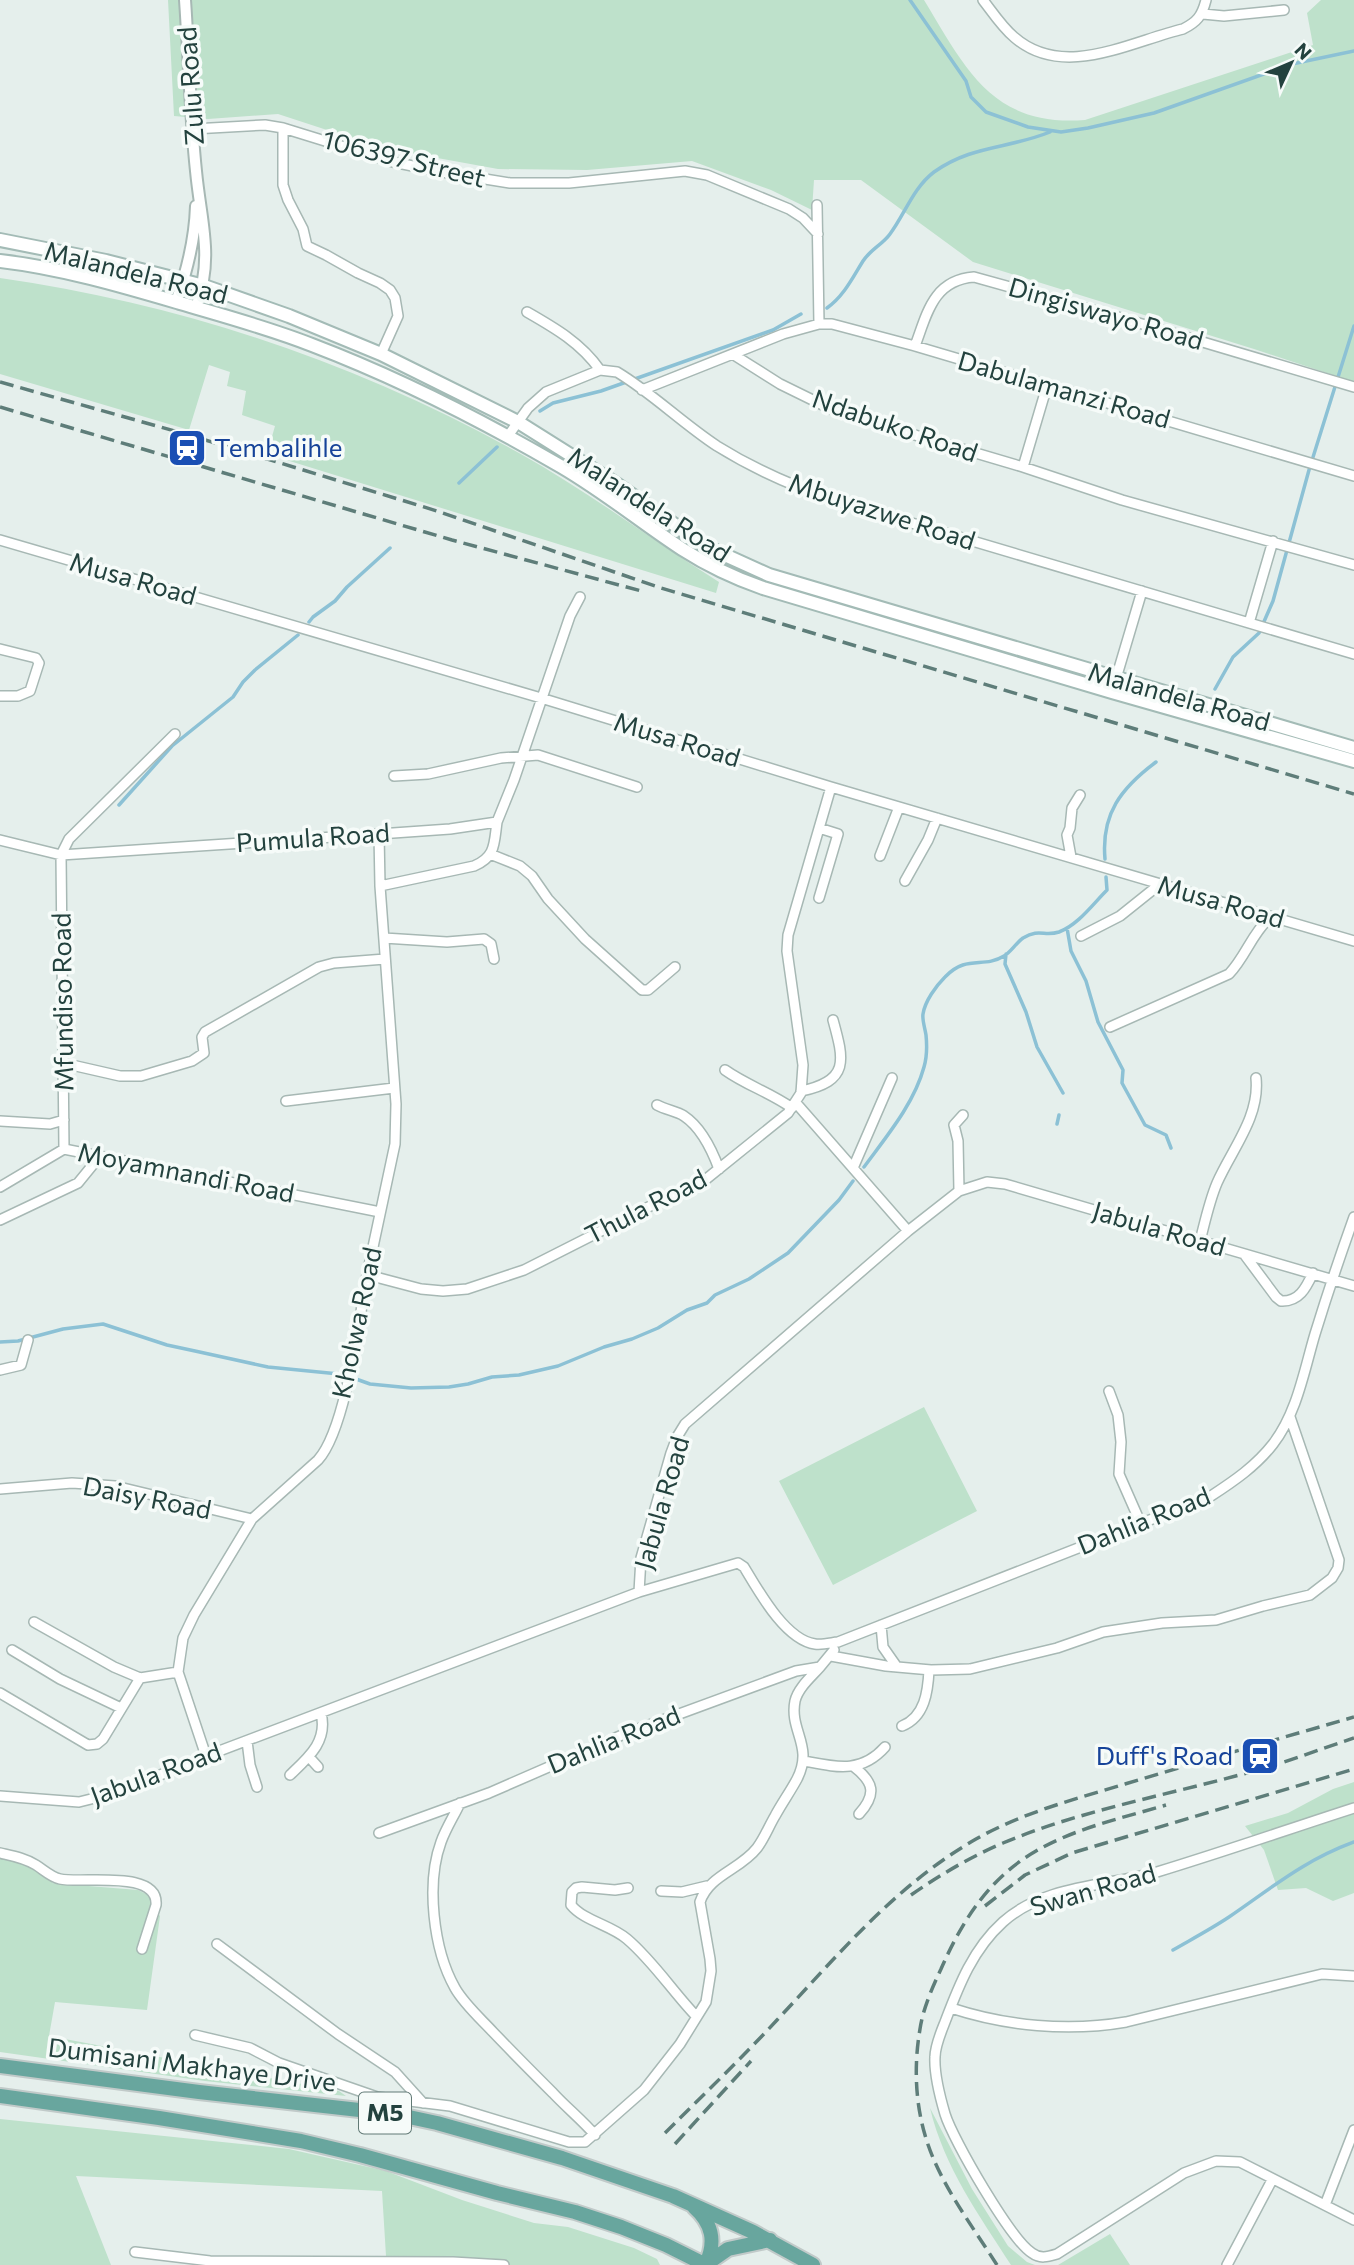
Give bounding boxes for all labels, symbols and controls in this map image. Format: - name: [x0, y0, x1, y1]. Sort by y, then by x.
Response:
- street label: Zulu Road: [170, 26, 209, 146]
- north arrow: [1256, 28, 1326, 98]
- text: N: [1290, 38, 1317, 64]
- street label: 106397 Street: [320, 122, 489, 193]
- street label: Malandela Road: [41, 234, 231, 309]
- street label: Dingiswayo Road: [1005, 270, 1207, 355]
- street label: Dabulamanzi Road: [955, 343, 1174, 434]
- street label: Ndabuko Road: [809, 382, 982, 467]
- station icon: Tembalihle: [166, 427, 208, 469]
- place label: Tembalihle: [214, 431, 343, 462]
- street label: Malandela Road: [563, 440, 737, 568]
- street label: Mbuyazwe Road: [785, 466, 980, 555]
- street label: Musa Road: [66, 545, 200, 610]
- street label: Malandela Road: [1085, 655, 1274, 736]
- street label: Musa Road: [611, 705, 744, 772]
- street label: Pumula Road: [235, 816, 391, 857]
- street label: Musa Road: [1154, 868, 1288, 933]
- street label: Mfundiso Road: [44, 912, 79, 1092]
- street label: Moyamnandi Road: [75, 1135, 297, 1208]
- street label: Thula Road: [579, 1162, 711, 1249]
- street label: Jabula Road: [1089, 1194, 1230, 1261]
- street label: Kholwa Road: [324, 1244, 387, 1401]
- street label: Jabula Road: [627, 1432, 694, 1573]
- street label: Daisy Road: [80, 1469, 214, 1524]
- street label: Dahlia Road: [1073, 1479, 1214, 1560]
- street label: Dahlia Road: [543, 1698, 684, 1779]
- street label: Jabula Road: [86, 1735, 225, 1811]
- station icon: Duff's Road: [1239, 1735, 1281, 1777]
- place label: Duff's Road: [1096, 1739, 1233, 1770]
- street label: Swan Road: [1026, 1856, 1159, 1921]
- street label: Dumisani Makhaye Drive: [46, 2030, 338, 2097]
- road number: M5: [359, 2092, 411, 2134]

